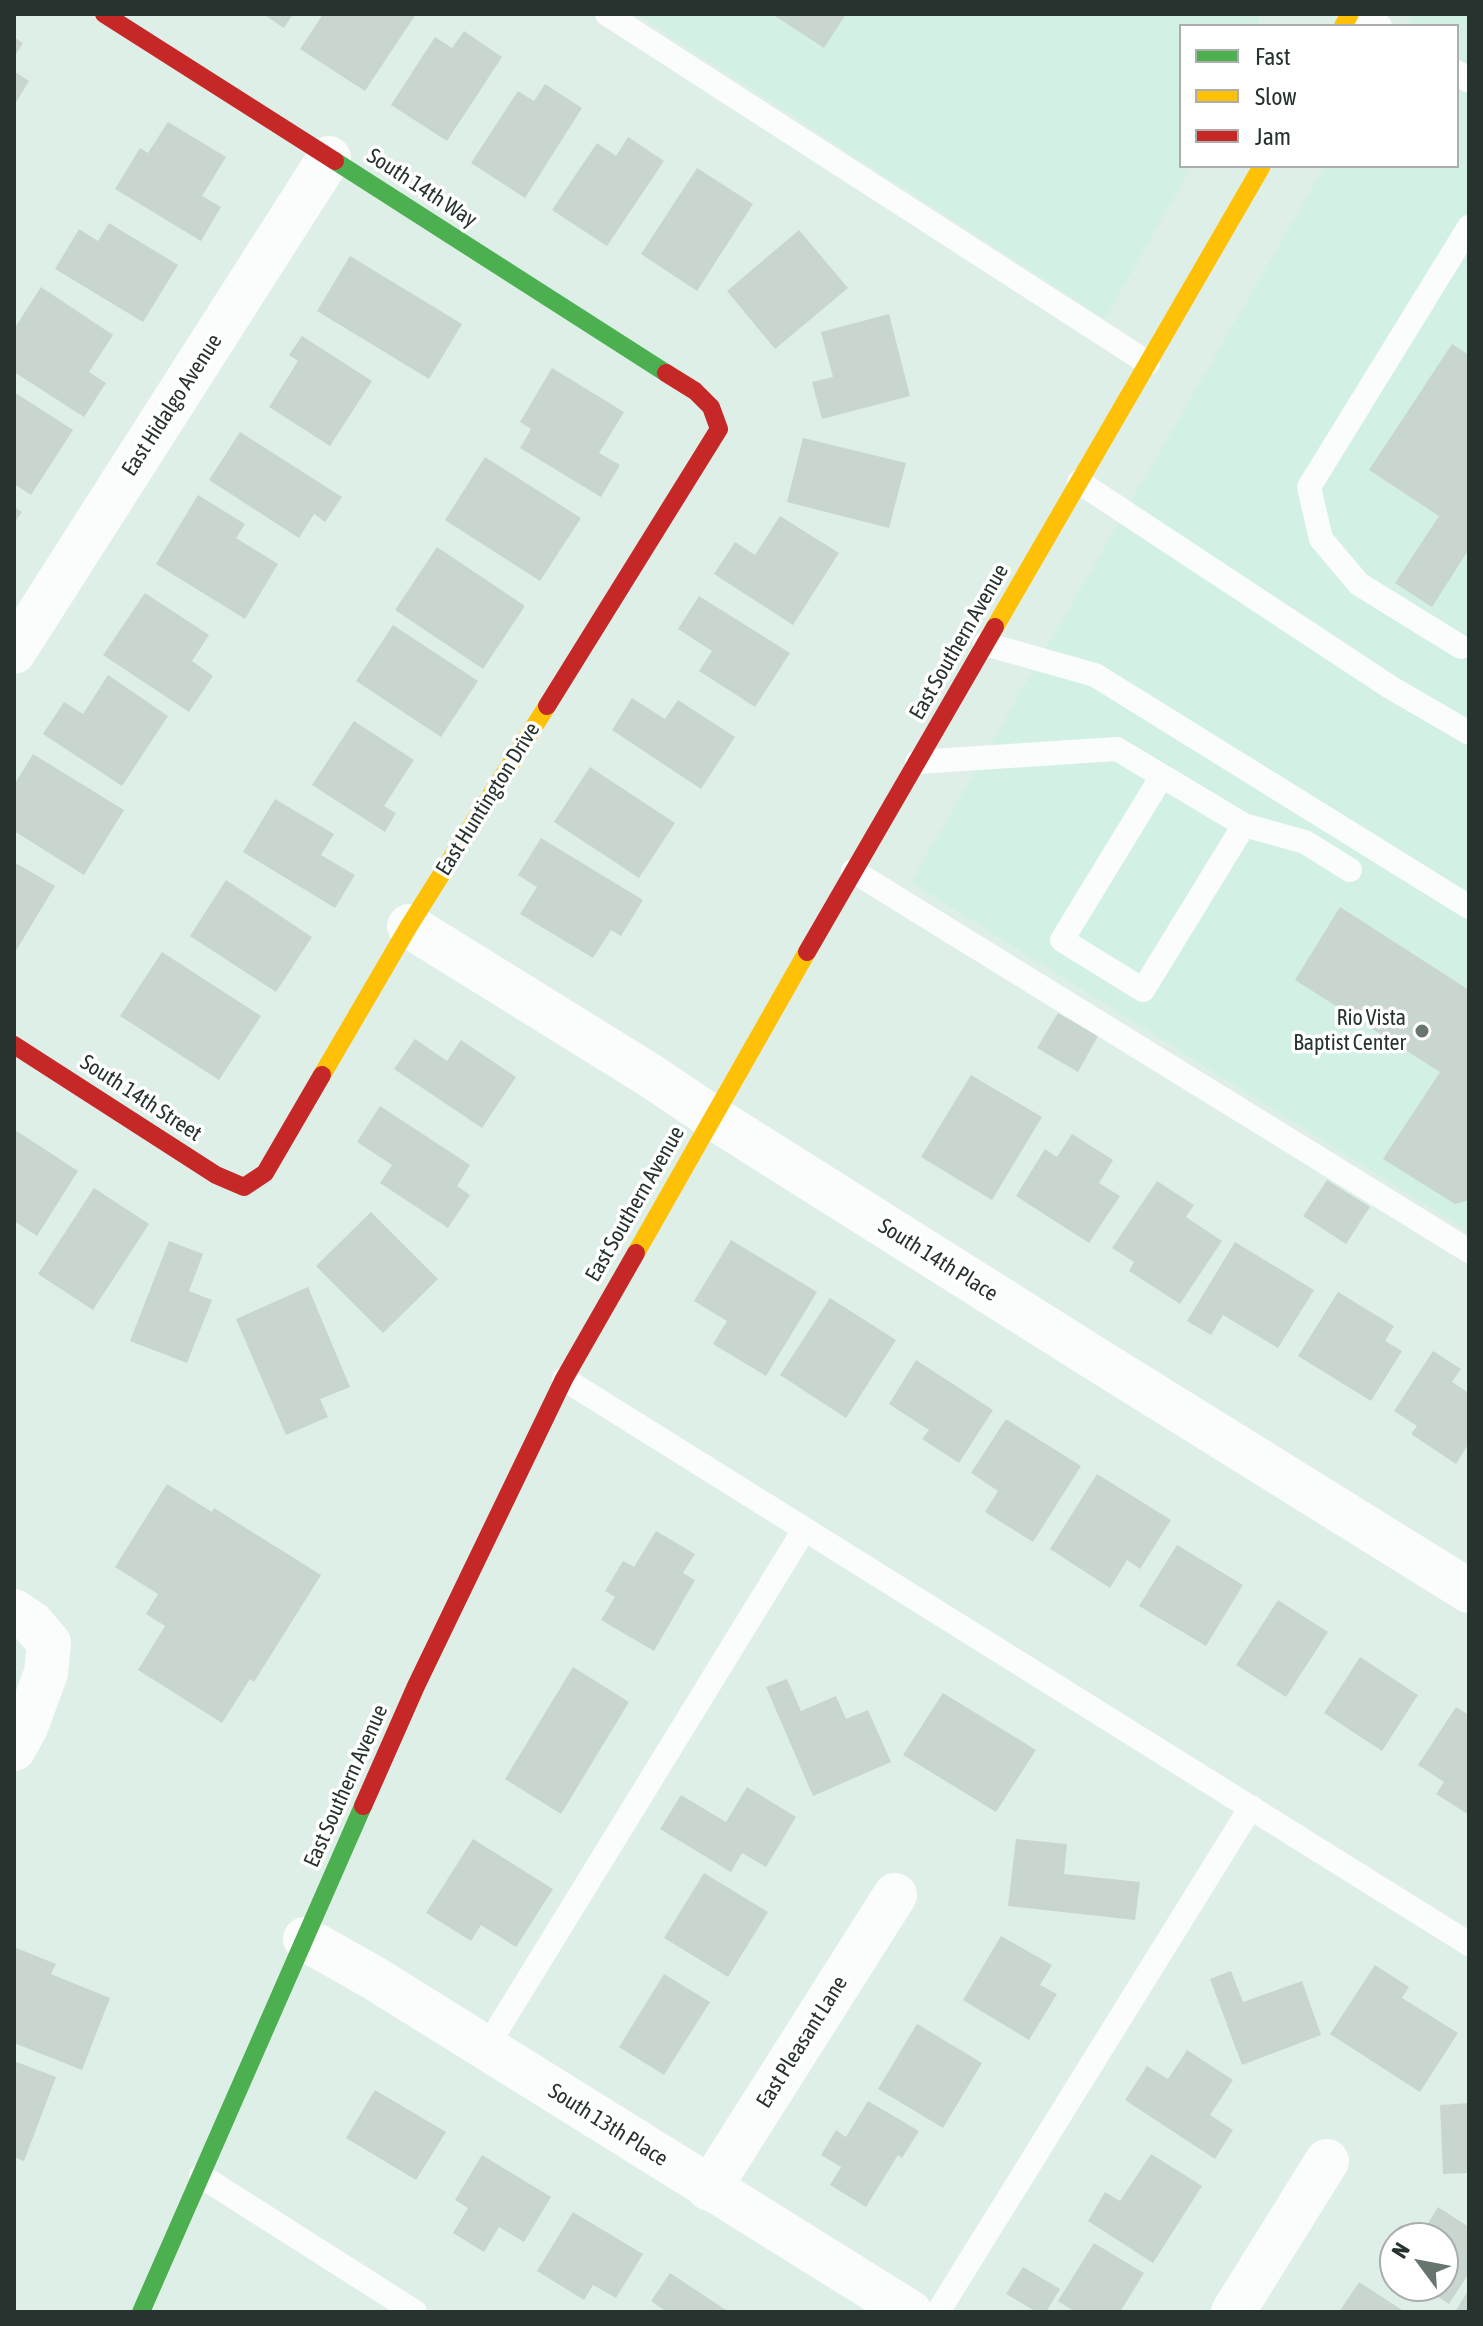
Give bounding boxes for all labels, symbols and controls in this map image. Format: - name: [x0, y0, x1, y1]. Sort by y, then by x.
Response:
- legend: [1179, 24, 1459, 168]
- text: Fast: [1255, 43, 1291, 70]
- text: Slow: [1255, 83, 1297, 110]
- text: Jam: [1255, 123, 1291, 150]
- street label: South 14th Way: [362, 143, 482, 233]
- street label: East Hidalgo Avenue: [116, 329, 228, 481]
- street label: East Southern Avenue: [904, 560, 1014, 724]
- street label: East Huntington Drive: [430, 718, 546, 880]
- place label: Rio Vista Baptist Center: [1293, 1005, 1406, 1056]
- marker: Rio Vista Baptist Center: [1413, 1022, 1431, 1040]
- street label: South 14th Street: [75, 1049, 207, 1147]
- street label: East Southern Avenue: [580, 1122, 690, 1286]
- street label: South 14th Place: [873, 1213, 1003, 1307]
- street label: East Southern Avenue: [298, 1701, 394, 1871]
- street label: East Pleasant Lane: [751, 1971, 853, 2113]
- street label: South 13th Place: [543, 2078, 673, 2172]
- north arrow: [1379, 2222, 1459, 2302]
- text: N: [1386, 2238, 1415, 2263]

